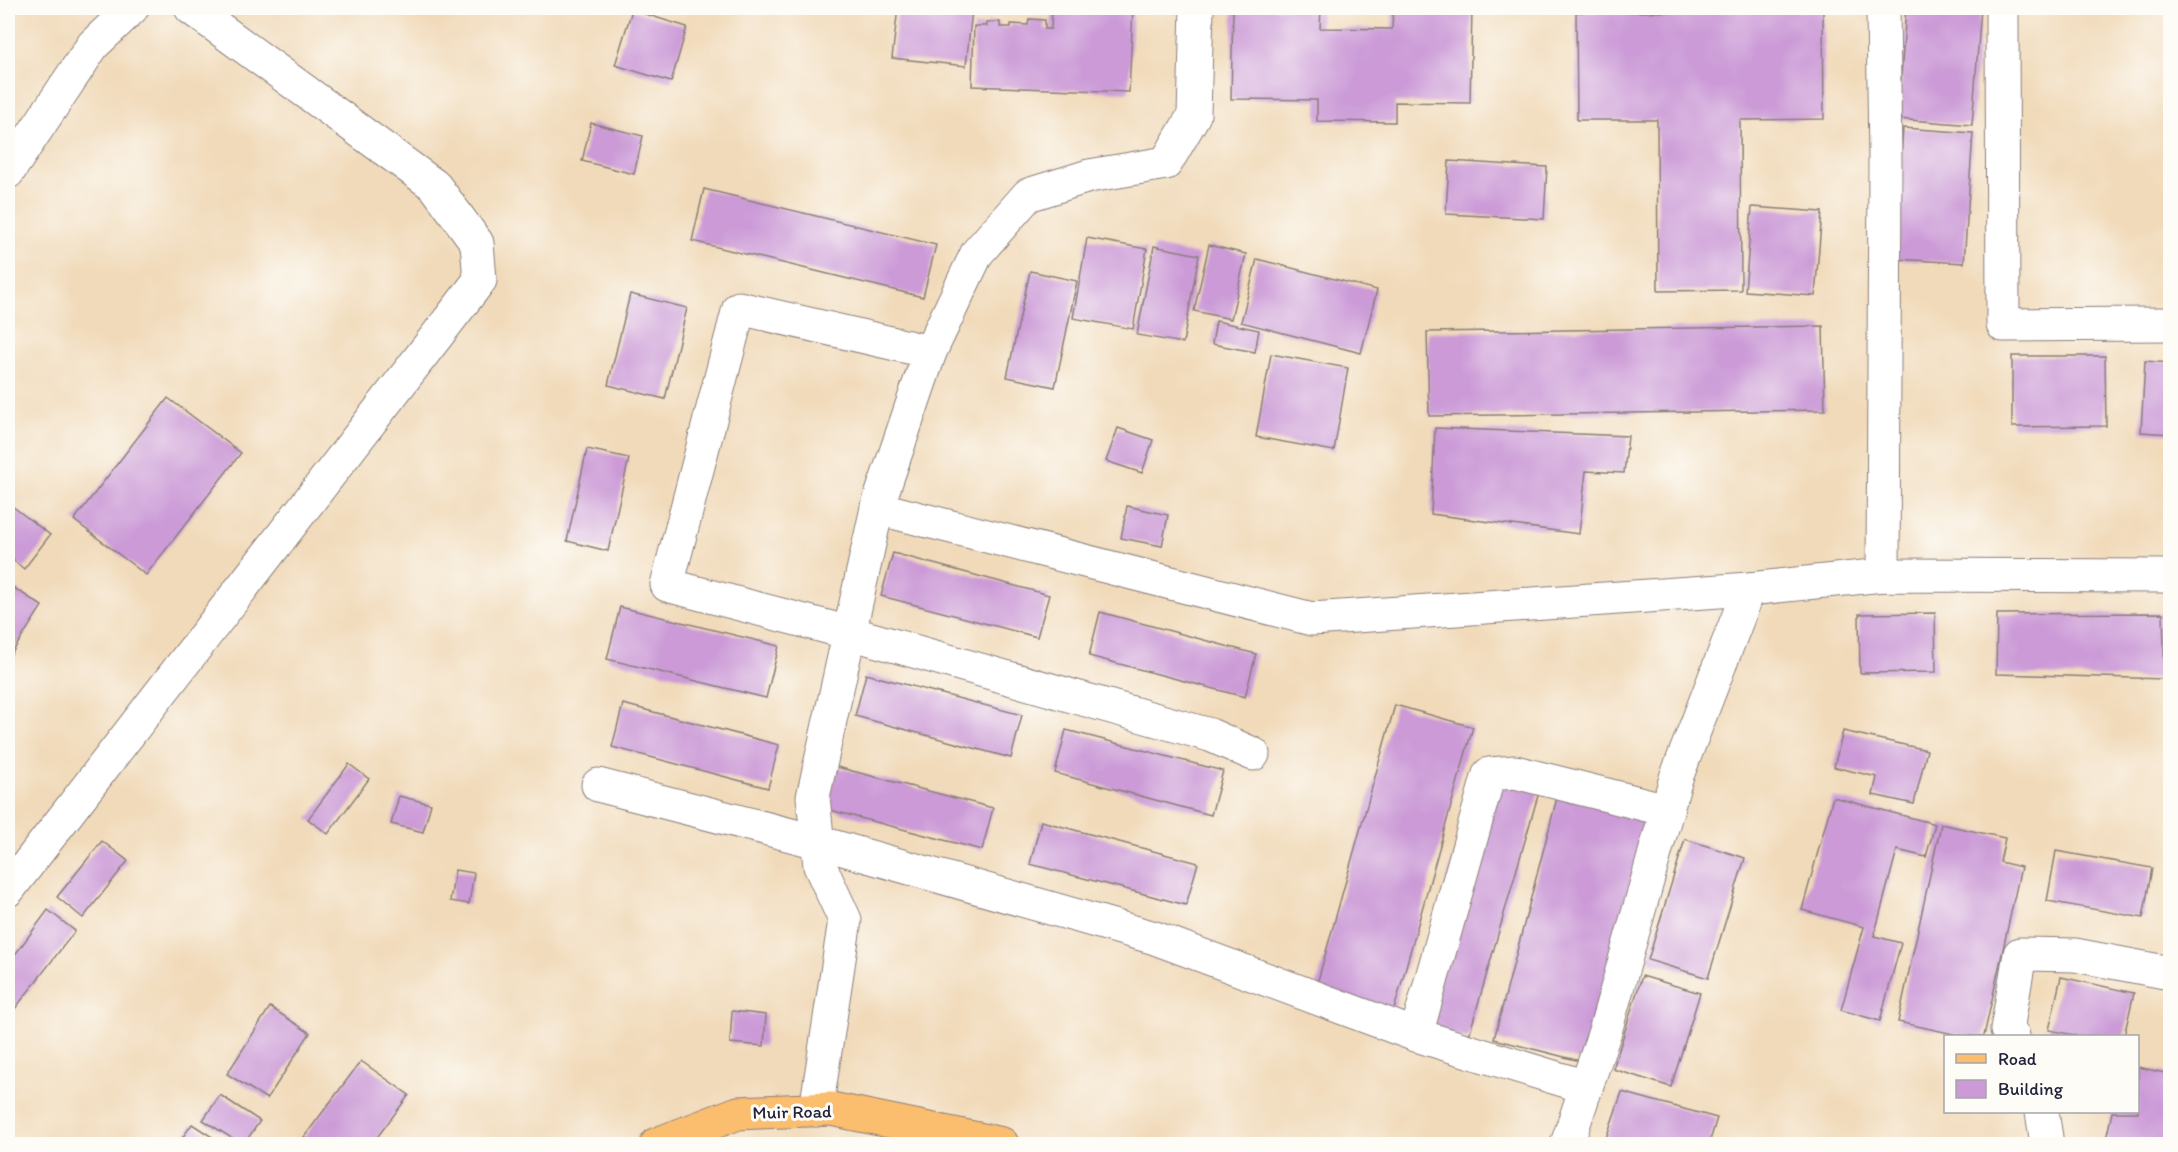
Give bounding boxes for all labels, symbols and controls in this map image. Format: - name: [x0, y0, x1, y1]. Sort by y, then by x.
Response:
- legend: [1944, 1035, 2139, 1113]
- text: Road: [1998, 1048, 2037, 1070]
- text: Building: [1998, 1078, 2064, 1100]
- street label: Muir Road: [752, 1100, 832, 1124]

